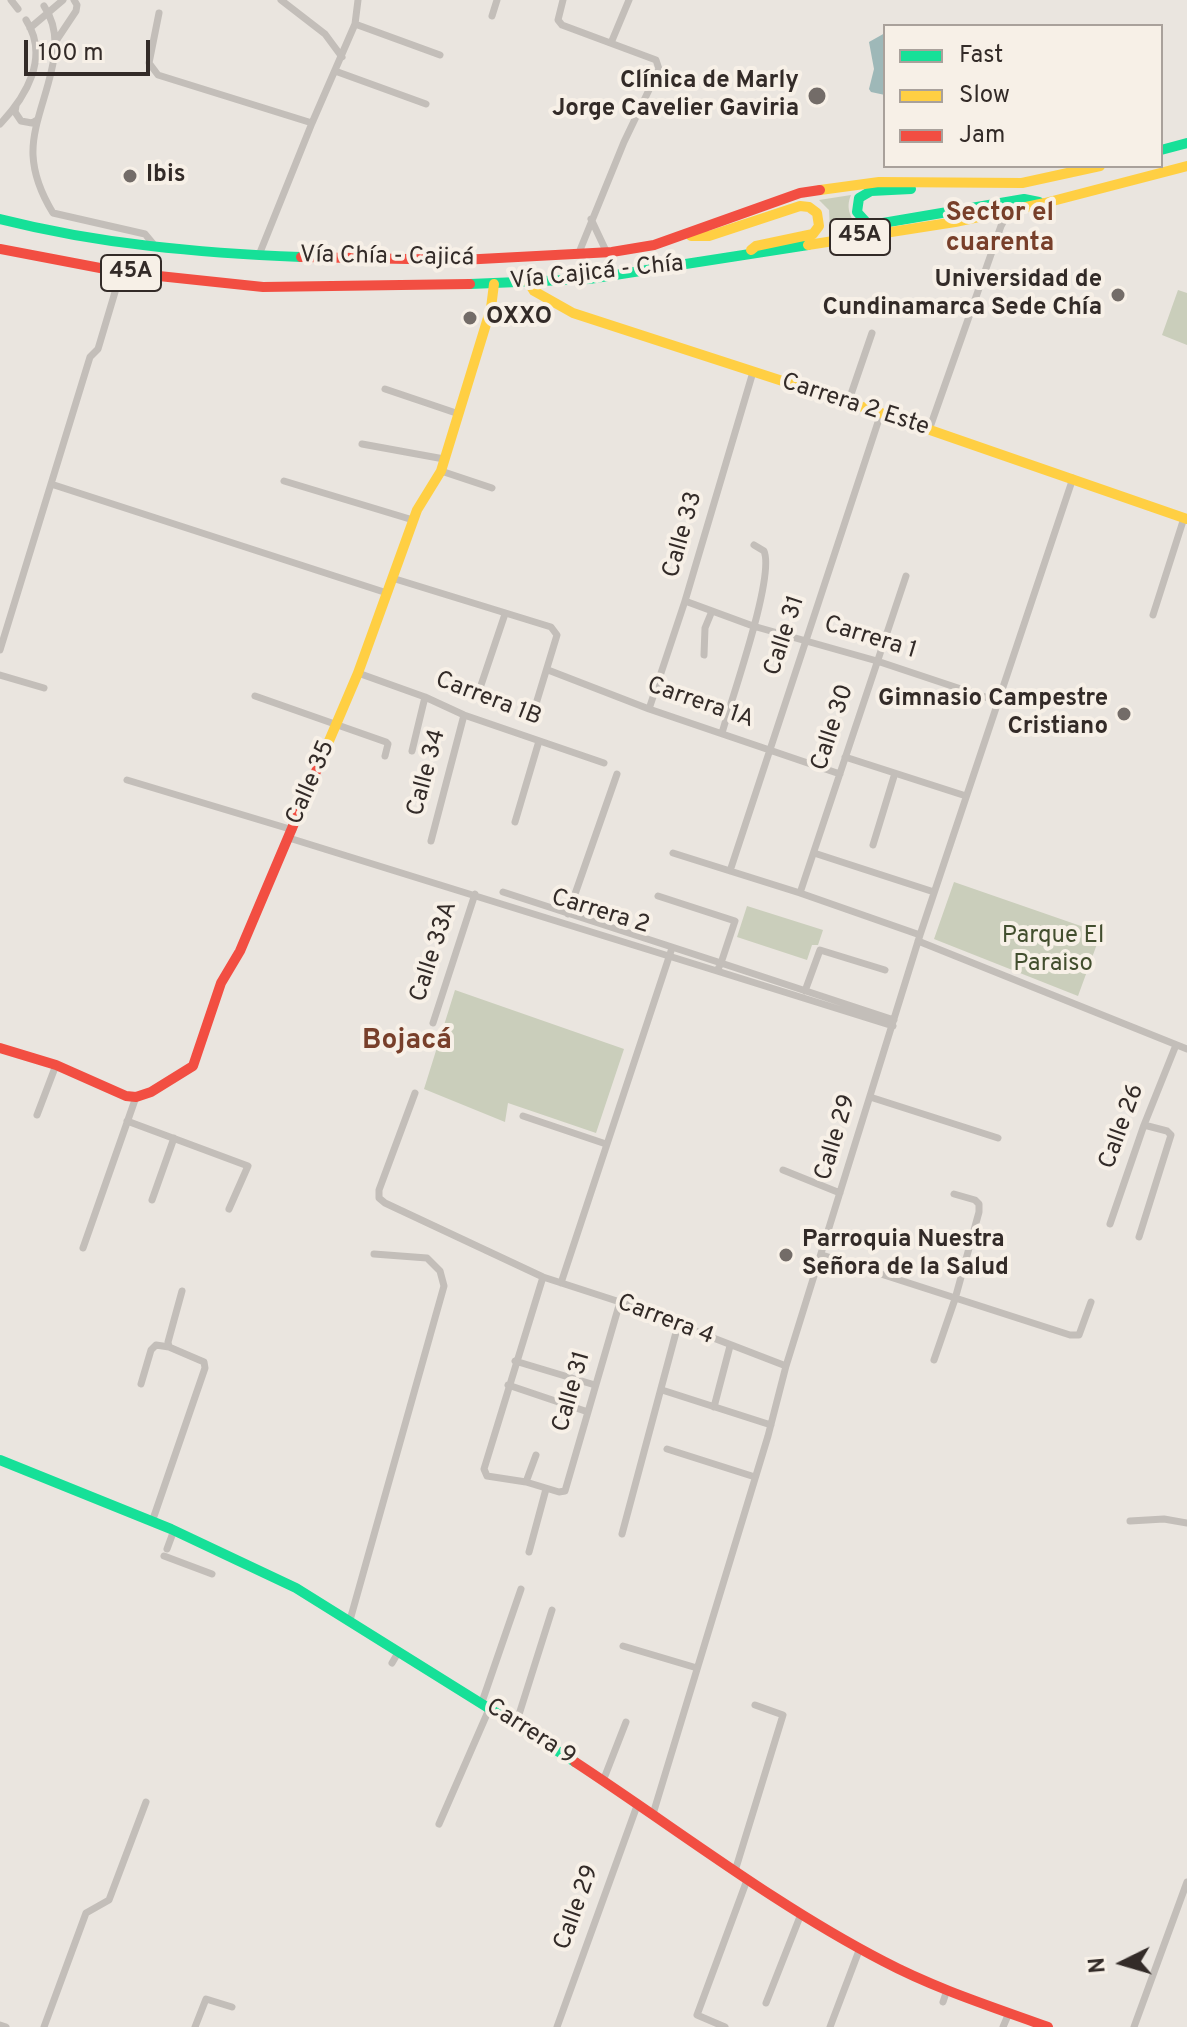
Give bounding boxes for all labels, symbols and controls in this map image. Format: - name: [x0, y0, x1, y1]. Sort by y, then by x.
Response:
- scale bar: [28, 24, 154, 74]
- legend: [883, 24, 1163, 168]
- text: 100 m: [38, 39, 104, 69]
- text: Fast: [959, 41, 1003, 71]
- place label: Clínica de Marly Jorge Cavelier Gaviria: [552, 68, 799, 124]
- text: Slow: [959, 81, 1010, 111]
- marker: Clínica de Marly Jorge Cavelier Gaviria: [806, 85, 828, 107]
- text: Jam: [959, 121, 1005, 151]
- place label: Ibis: [146, 162, 186, 190]
- marker: Ibis: [121, 167, 139, 185]
- district label: Sector el cuarenta: [946, 199, 1054, 260]
- road number: 45A: [830, 219, 890, 255]
- street label: Vía Chía - Cajicá: [300, 242, 474, 274]
- street label: Vía Cajicá - Chía: [509, 251, 685, 297]
- road number: 45A: [101, 255, 161, 291]
- place label: Universidad de Cundinamarca Sede Chía: [823, 267, 1102, 323]
- marker: Universidad de Cundinamarca Sede Chía: [1109, 286, 1127, 304]
- place label: OXXO: [486, 304, 552, 332]
- marker: OXXO: [461, 309, 479, 327]
- street label: Carrera 2 Este: [777, 369, 933, 443]
- street label: Calle 33: [658, 489, 710, 581]
- street label: Calle 31: [760, 592, 812, 680]
- street label: Carrera 1: [820, 611, 920, 667]
- street label: Carrera 1B: [431, 667, 545, 733]
- street label: Carrera 1A: [643, 672, 757, 736]
- street label: Calle 30: [807, 681, 861, 775]
- place label: Gimnasio Campestre Cristiano: [878, 686, 1108, 742]
- marker: Gimnasio Campestre Cristiano: [1115, 705, 1133, 723]
- street label: Calle 34: [403, 726, 453, 820]
- street label: Calle 35: [281, 737, 343, 829]
- street label: Carrera 2: [547, 884, 653, 942]
- street label: Calle 33A: [405, 898, 465, 1006]
- park label: Parque El Paraiso: [1002, 923, 1104, 979]
- district label: Bojacá: [362, 1025, 452, 1059]
- street label: Calle 26: [1094, 1081, 1152, 1173]
- street label: Calle 29: [810, 1092, 864, 1184]
- place label: Parroquia Nuestra Señora de la Salud: [802, 1227, 1009, 1283]
- marker: Parroquia Nuestra Señora de la Salud: [777, 1246, 795, 1264]
- street label: Carrera 4: [612, 1289, 718, 1353]
- street label: Calle 31: [548, 1348, 598, 1436]
- street label: Carrera 9: [480, 1693, 580, 1773]
- street label: Calle 29: [549, 1862, 607, 1954]
- north arrow: [1083, 1923, 1163, 2003]
- text: N: [1084, 1956, 1113, 1974]

